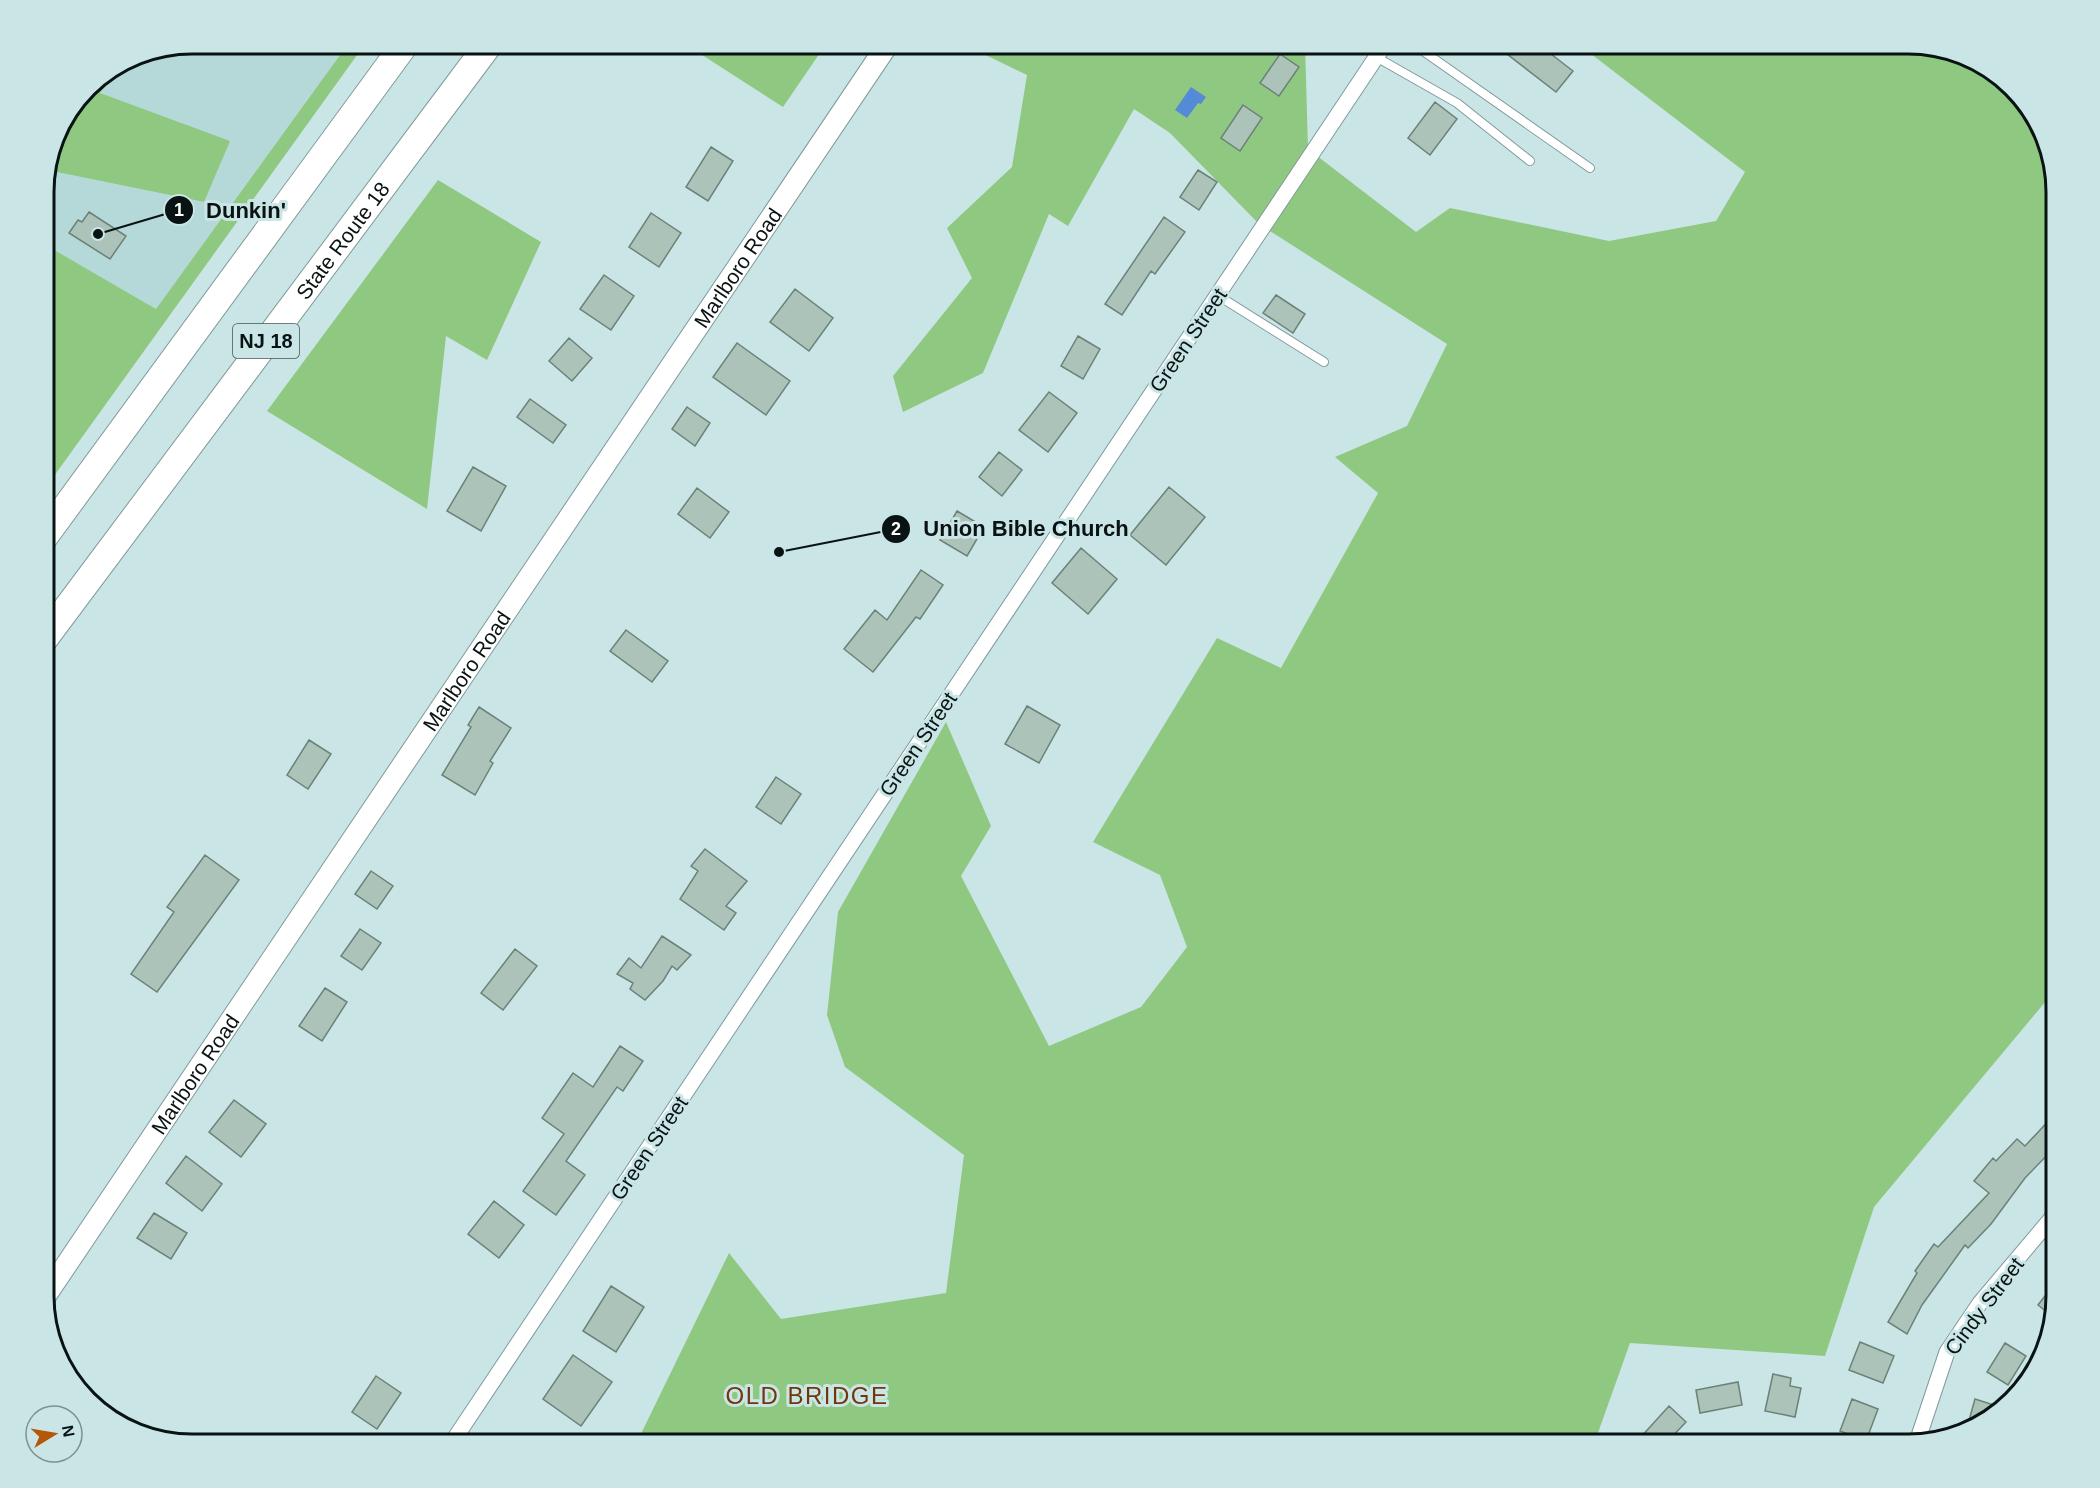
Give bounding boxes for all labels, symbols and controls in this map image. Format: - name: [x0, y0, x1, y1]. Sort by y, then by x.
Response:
- street label: State Route 18: [291, 177, 393, 303]
- callout: Dunkin': [164, 190, 297, 230]
- text: Dunkin': [206, 198, 286, 223]
- text: 1: [174, 200, 184, 220]
- street label: Marlboro Road: [689, 204, 786, 332]
- street label: Green Street: [1145, 284, 1231, 396]
- road number: NJ 18: [233, 324, 299, 358]
- callout: Union Bible Church: [881, 509, 1141, 549]
- text: Union Bible Church: [923, 516, 1129, 541]
- text: 2: [891, 519, 901, 539]
- street label: Marlboro Road: [418, 607, 514, 735]
- street label: Green Street: [875, 688, 961, 800]
- street label: Marlboro Road: [146, 1010, 243, 1138]
- street label: Green Street: [606, 1092, 692, 1204]
- street label: Cindy Street: [1940, 1253, 2028, 1359]
- district label: OLD BRIDGE: [725, 1382, 889, 1409]
- north arrow: [24, 1404, 84, 1464]
- text: N: [59, 1424, 78, 1439]

